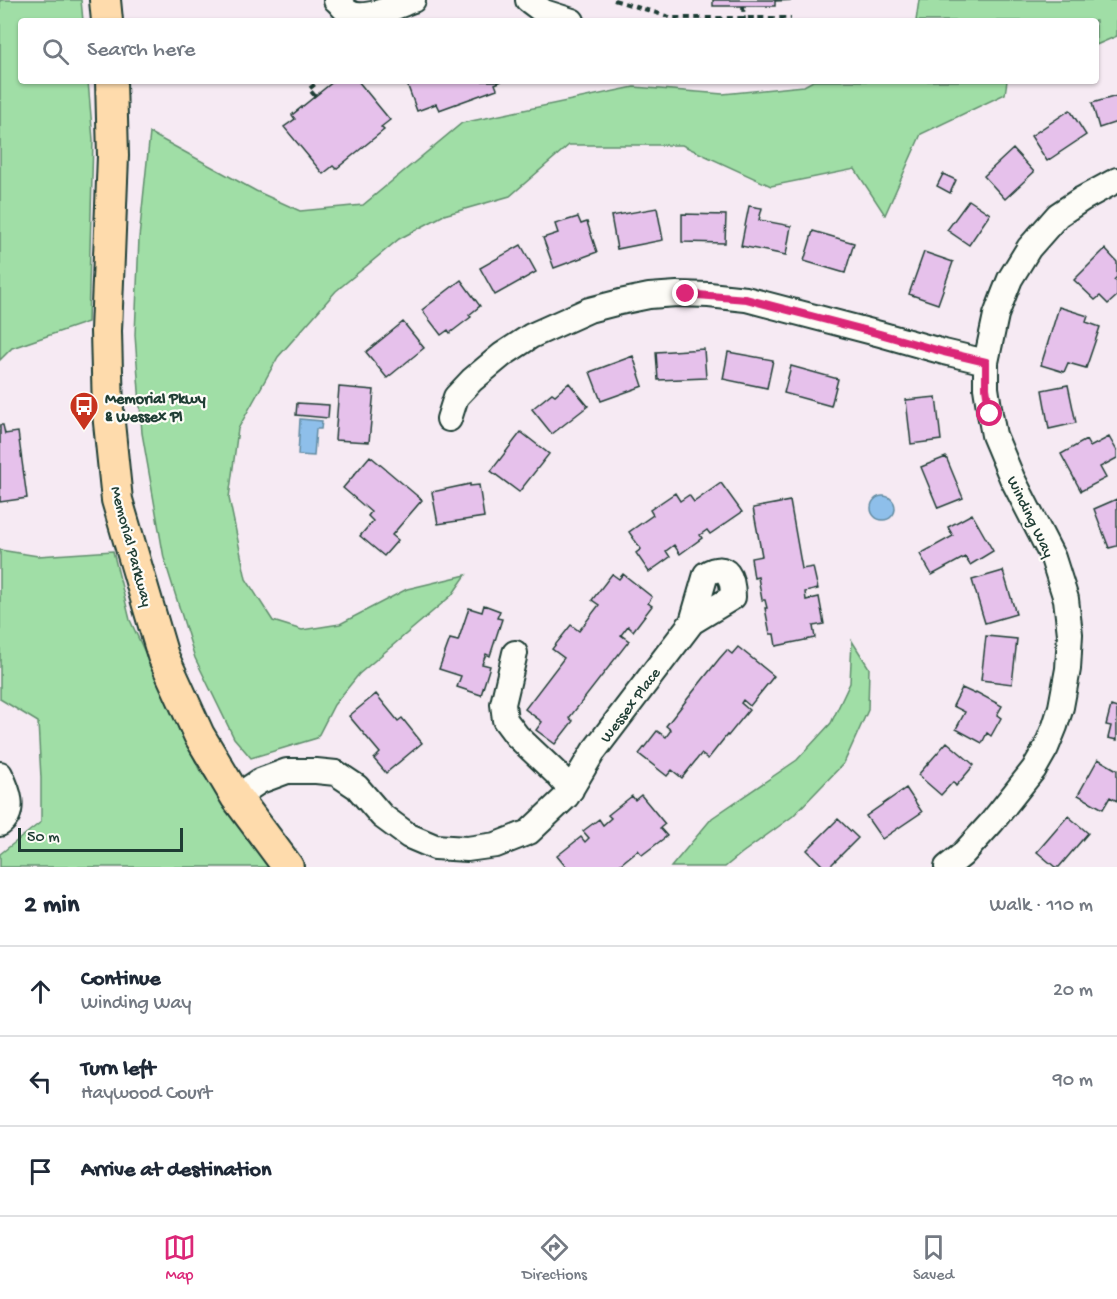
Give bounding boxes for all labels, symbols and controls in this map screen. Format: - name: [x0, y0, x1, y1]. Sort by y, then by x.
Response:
- search box: [18, 18, 1099, 84]
- icon: search: [39, 35, 72, 68]
- text: Search here: [87, 38, 195, 64]
- route end: [672, 280, 698, 306]
- bus stop icon: Memorial Pkwy & Wessex Pl: [68, 390, 100, 432]
- place label: Memorial Pkwy & Wessex Pl: [105, 391, 206, 428]
- route start: [976, 400, 1002, 426]
- street label: Winding Way: [1001, 474, 1057, 562]
- street label: Memorial Parkway: [104, 485, 155, 609]
- street label: Wessex Place: [597, 664, 667, 747]
- scale bar: [18, 825, 183, 852]
- text: 50 m: [27, 829, 60, 848]
- text: 2 min: [24, 891, 79, 922]
- text: Walk · 110 m: [989, 895, 1093, 918]
- text: Continue: [81, 967, 161, 993]
- icon: ahead: [24, 975, 57, 1008]
- text: 20 m: [1053, 980, 1093, 1003]
- text: Winding Way: [81, 993, 191, 1016]
- text: Turn left: [81, 1057, 155, 1083]
- icon: left: [24, 1065, 57, 1098]
- text: 90 m: [1053, 1070, 1093, 1093]
- text: Haywood Court: [81, 1083, 212, 1106]
- icon: arrive: [24, 1155, 57, 1188]
- text: Arrive at destination: [81, 1158, 271, 1184]
- tab: Map: [163, 1231, 196, 1286]
- tab: Directions: [522, 1231, 587, 1286]
- tab: Saved: [913, 1231, 954, 1286]

